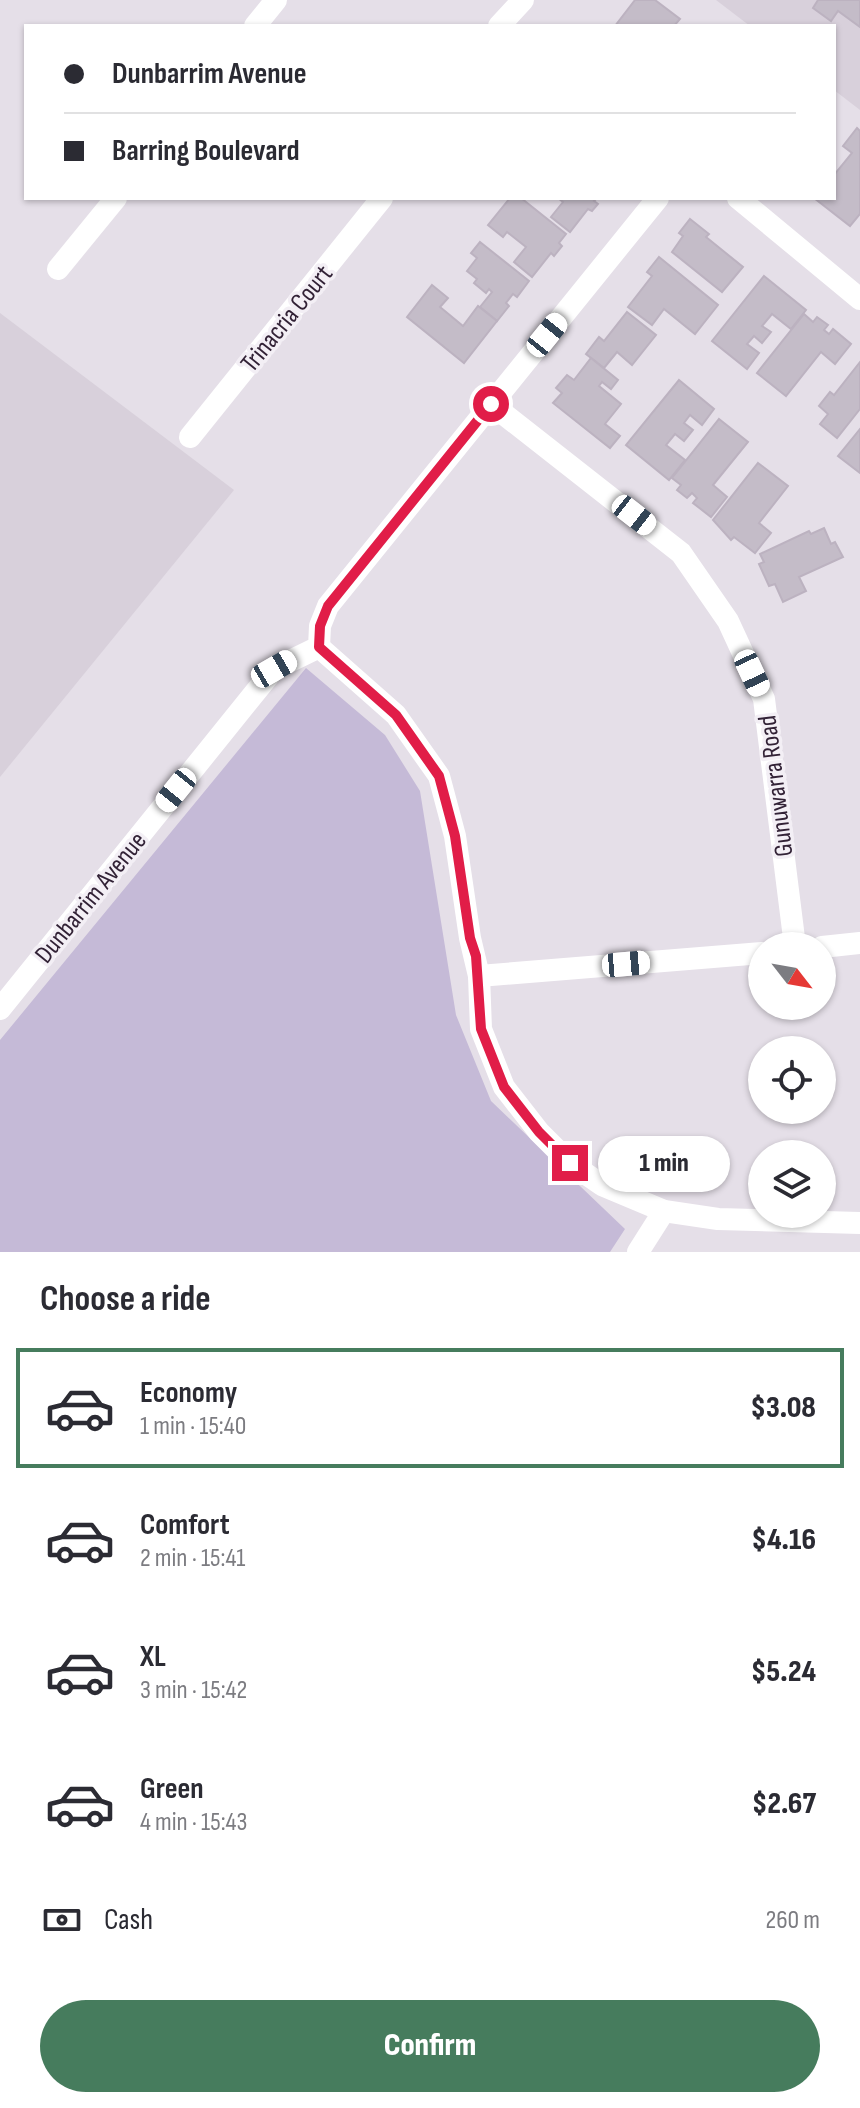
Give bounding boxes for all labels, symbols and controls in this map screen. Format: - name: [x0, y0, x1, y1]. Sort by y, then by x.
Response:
- text: Dunbarrim Avenue: [112, 56, 307, 92]
- text: Barring Boulevard: [112, 133, 300, 169]
- street label: Trinacria Court: [235, 259, 340, 379]
- car: [523, 309, 571, 361]
- route start: [473, 386, 509, 422]
- car: [608, 491, 660, 539]
- car: [731, 646, 773, 700]
- car: [247, 647, 301, 691]
- street label: Gunuwarra Road: [752, 713, 801, 858]
- car: [152, 764, 200, 816]
- street label: Dunbarrim Avenue: [29, 826, 153, 970]
- north arrow: [748, 932, 836, 1020]
- map controls: [748, 932, 836, 1228]
- car: [601, 950, 651, 978]
- button: locate: [748, 1036, 836, 1124]
- callout: 1 min: [598, 1135, 730, 1191]
- button: layers: [748, 1140, 836, 1228]
- route end: [552, 1145, 588, 1181]
- text: 1 min: [639, 1148, 689, 1179]
- text: Choose a ride: [40, 1278, 211, 1321]
- icon: car: [44, 1372, 116, 1444]
- text: Economy: [140, 1375, 237, 1411]
- text: $3.08: [751, 1390, 816, 1426]
- text: 1 min · 15:40: [140, 1411, 246, 1442]
- icon: car: [44, 1504, 116, 1576]
- text: Comfort: [140, 1507, 230, 1543]
- text: $4.16: [751, 1522, 816, 1558]
- text: 2 min · 15:41: [140, 1543, 245, 1574]
- icon: car: [44, 1636, 116, 1708]
- text: XL: [140, 1639, 166, 1675]
- text: $5.24: [751, 1654, 816, 1690]
- text: 3 min · 15:42: [140, 1675, 247, 1706]
- icon: car: [44, 1768, 116, 1840]
- text: Green: [140, 1771, 204, 1807]
- text: $2.67: [752, 1786, 816, 1822]
- text: 4 min · 15:43: [140, 1807, 247, 1838]
- icon: cash: [40, 1898, 84, 1942]
- text: Cash: [104, 1902, 153, 1938]
- text: 260 m: [765, 1905, 820, 1936]
- button: Confirm: [40, 2000, 820, 2092]

